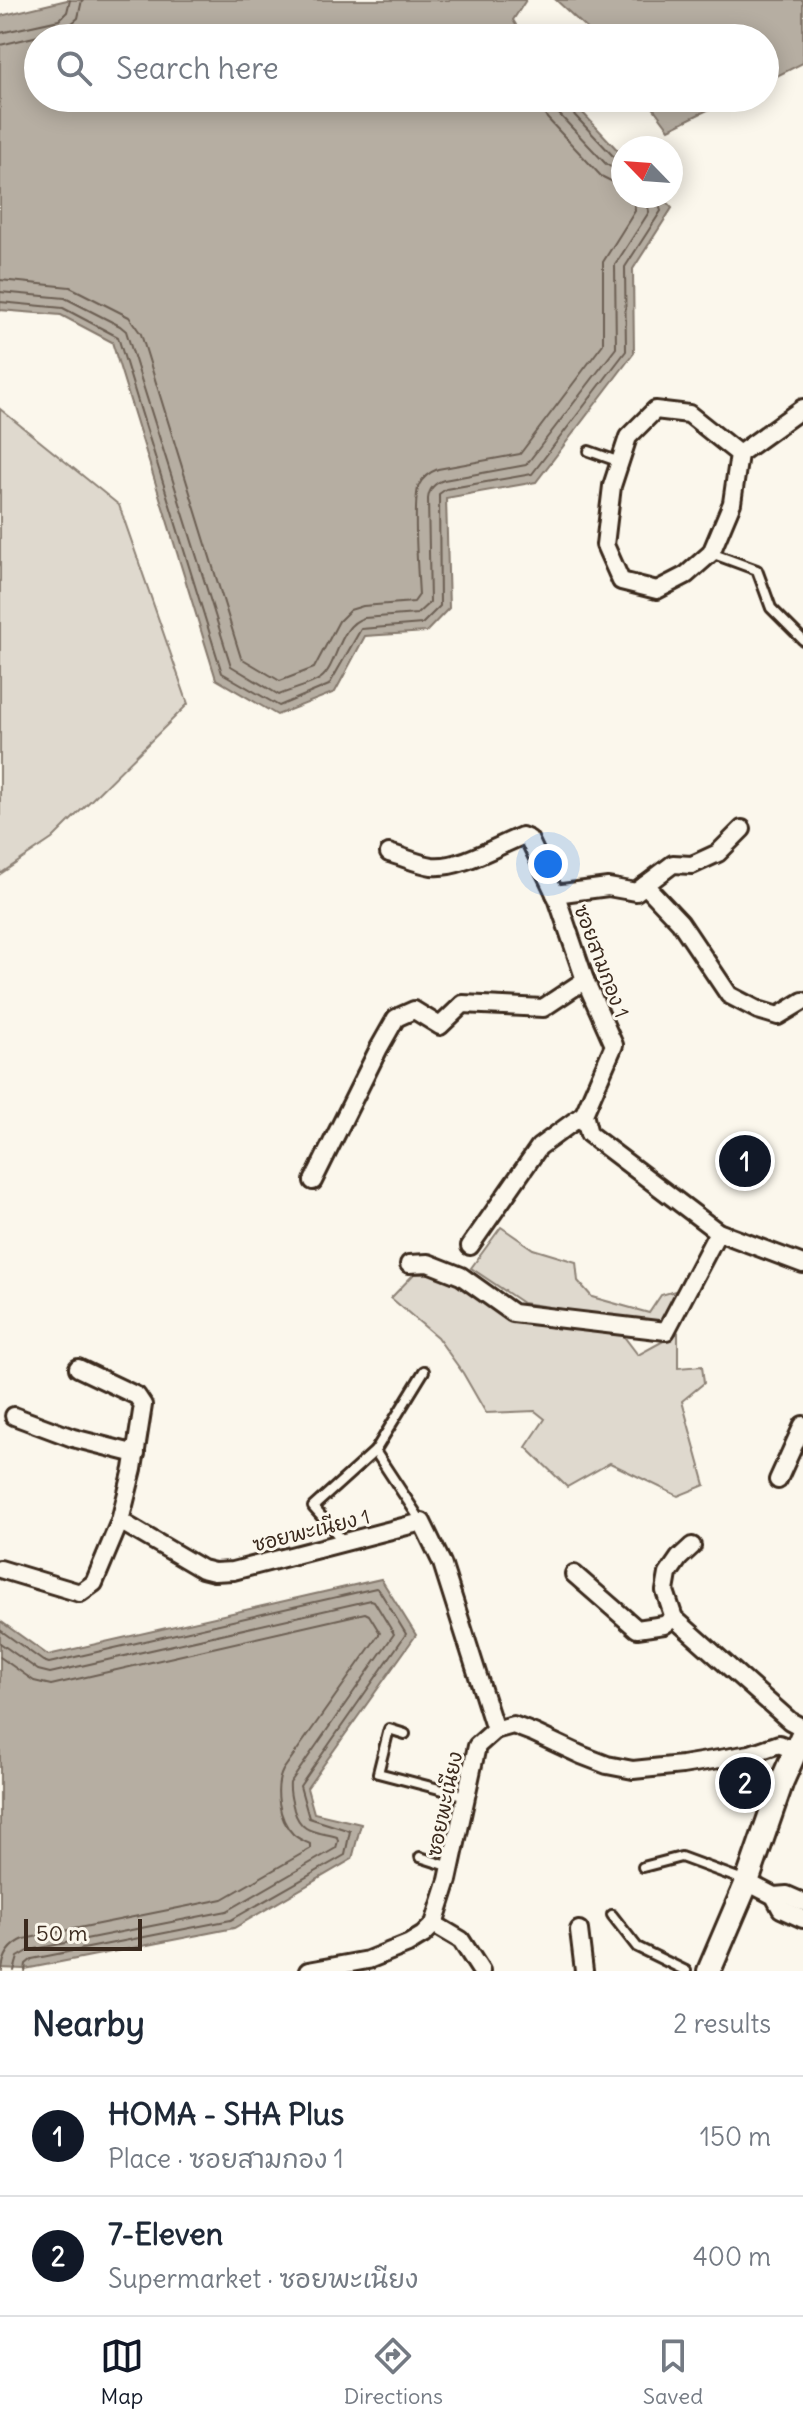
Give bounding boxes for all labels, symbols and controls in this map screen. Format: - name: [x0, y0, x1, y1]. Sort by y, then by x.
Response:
- search box: [24, 24, 779, 112]
- icon: search: [52, 46, 96, 90]
- text: Search here: [116, 49, 279, 87]
- north arrow: [611, 136, 683, 208]
- your location: [528, 844, 568, 884]
- street label: ซอยสามกอง 1: [569, 901, 635, 1021]
- pin: 1: [719, 1131, 771, 1191]
- street label: ซอยพะเนียง 1: [250, 1503, 372, 1557]
- street label: ซอยพะเนียง: [421, 1749, 467, 1859]
- pin: 2: [719, 1753, 771, 1813]
- scale bar: [24, 1915, 142, 1951]
- text: 50 m: [36, 1919, 88, 1947]
- text: Nearby: [32, 2002, 145, 2045]
- text: 2 results: [673, 2007, 771, 2040]
- text: HOMA - SHA Plus: [108, 2095, 344, 2133]
- text: 1: [53, 2120, 63, 2153]
- text: 150 m: [700, 2120, 771, 2153]
- text: Place · ซอยสามกอง 1: [108, 2142, 344, 2175]
- text: 7-Eleven: [108, 2215, 223, 2253]
- text: 2: [51, 2240, 65, 2273]
- text: 400 m: [693, 2240, 771, 2273]
- text: Supermarket · ซอยพะเนียง: [108, 2262, 418, 2295]
- tab: Map: [100, 2334, 144, 2410]
- tab: Directions: [344, 2334, 443, 2410]
- tab: Saved: [643, 2334, 703, 2410]

